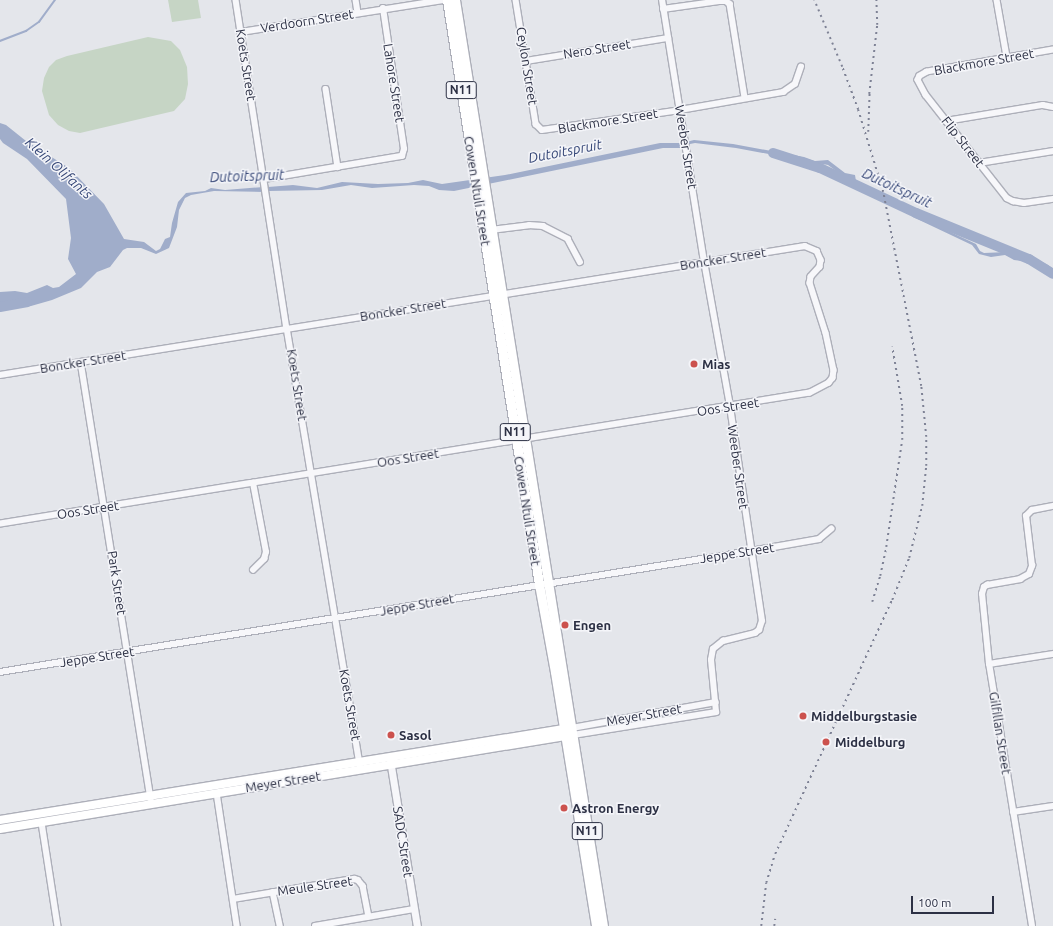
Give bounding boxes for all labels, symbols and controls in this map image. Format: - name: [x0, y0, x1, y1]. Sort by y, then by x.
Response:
- street label: Verdoorn Street: [259, 6, 355, 36]
- street label: Ceylon Street: [513, 26, 541, 106]
- street label: Koets Street: [233, 28, 259, 102]
- street label: Nero Street: [562, 36, 632, 62]
- street label: Lahore Street: [380, 42, 408, 124]
- street label: Blackmore Street: [933, 46, 1035, 78]
- road number: N11: [445, 80, 477, 100]
- street label: Weeber Street: [672, 104, 700, 190]
- street label: Blackmore Street: [557, 105, 659, 137]
- street label: Flip Street: [938, 113, 988, 171]
- water label: Klein Olifants: [22, 134, 96, 202]
- street label: Cowen Ntuli Street: [461, 135, 493, 247]
- water label: Dutoitspruit: [527, 136, 603, 166]
- water label: Dutoitspruit: [860, 165, 934, 211]
- water label: Dutoitspruit: [209, 166, 285, 186]
- street label: Boncker Street: [679, 244, 767, 274]
- street label: Boncker Street: [359, 295, 447, 325]
- street label: Boncker Street: [39, 347, 127, 377]
- street label: Koets Street: [284, 348, 310, 422]
- place label: Mias: [702, 356, 730, 372]
- marker: Mias: [689, 359, 699, 369]
- street label: Oos Street: [696, 394, 760, 420]
- road number: N11: [499, 422, 531, 442]
- street label: Weeber Street: [724, 424, 752, 510]
- street label: Oos Street: [376, 445, 440, 471]
- street label: Cowen Ntuli Street: [511, 455, 543, 567]
- street label: Oos Street: [56, 497, 120, 523]
- street label: Jeppe Street: [699, 539, 775, 567]
- street label: Park Street: [104, 550, 130, 616]
- street label: Jeppe Street: [379, 591, 455, 619]
- place label: Engen: [573, 617, 611, 633]
- marker: Engen: [560, 620, 570, 630]
- street label: Jeppe Street: [59, 643, 135, 671]
- street label: Koets Street: [336, 668, 364, 742]
- street label: Gilfillan Street: [986, 691, 1014, 775]
- street label: Meyer Street: [605, 701, 683, 729]
- place label: Middelburgstasie: [811, 708, 917, 724]
- marker: Middelburgstasie: [798, 711, 808, 721]
- place label: Sasol: [399, 727, 431, 743]
- marker: Sasol: [386, 730, 396, 740]
- place label: Middelburg: [835, 734, 905, 750]
- marker: Middelburg: [820, 736, 832, 748]
- street label: Meyer Street: [244, 768, 322, 796]
- place label: Astron Energy: [572, 800, 659, 816]
- marker: Astron Energy: [559, 803, 569, 813]
- street label: SADC Street: [390, 805, 416, 879]
- road number: N11: [571, 821, 603, 841]
- street label: Meule Street: [276, 873, 354, 899]
- scale bar: [913, 888, 996, 914]
- text: 100 m: [918, 896, 951, 909]

